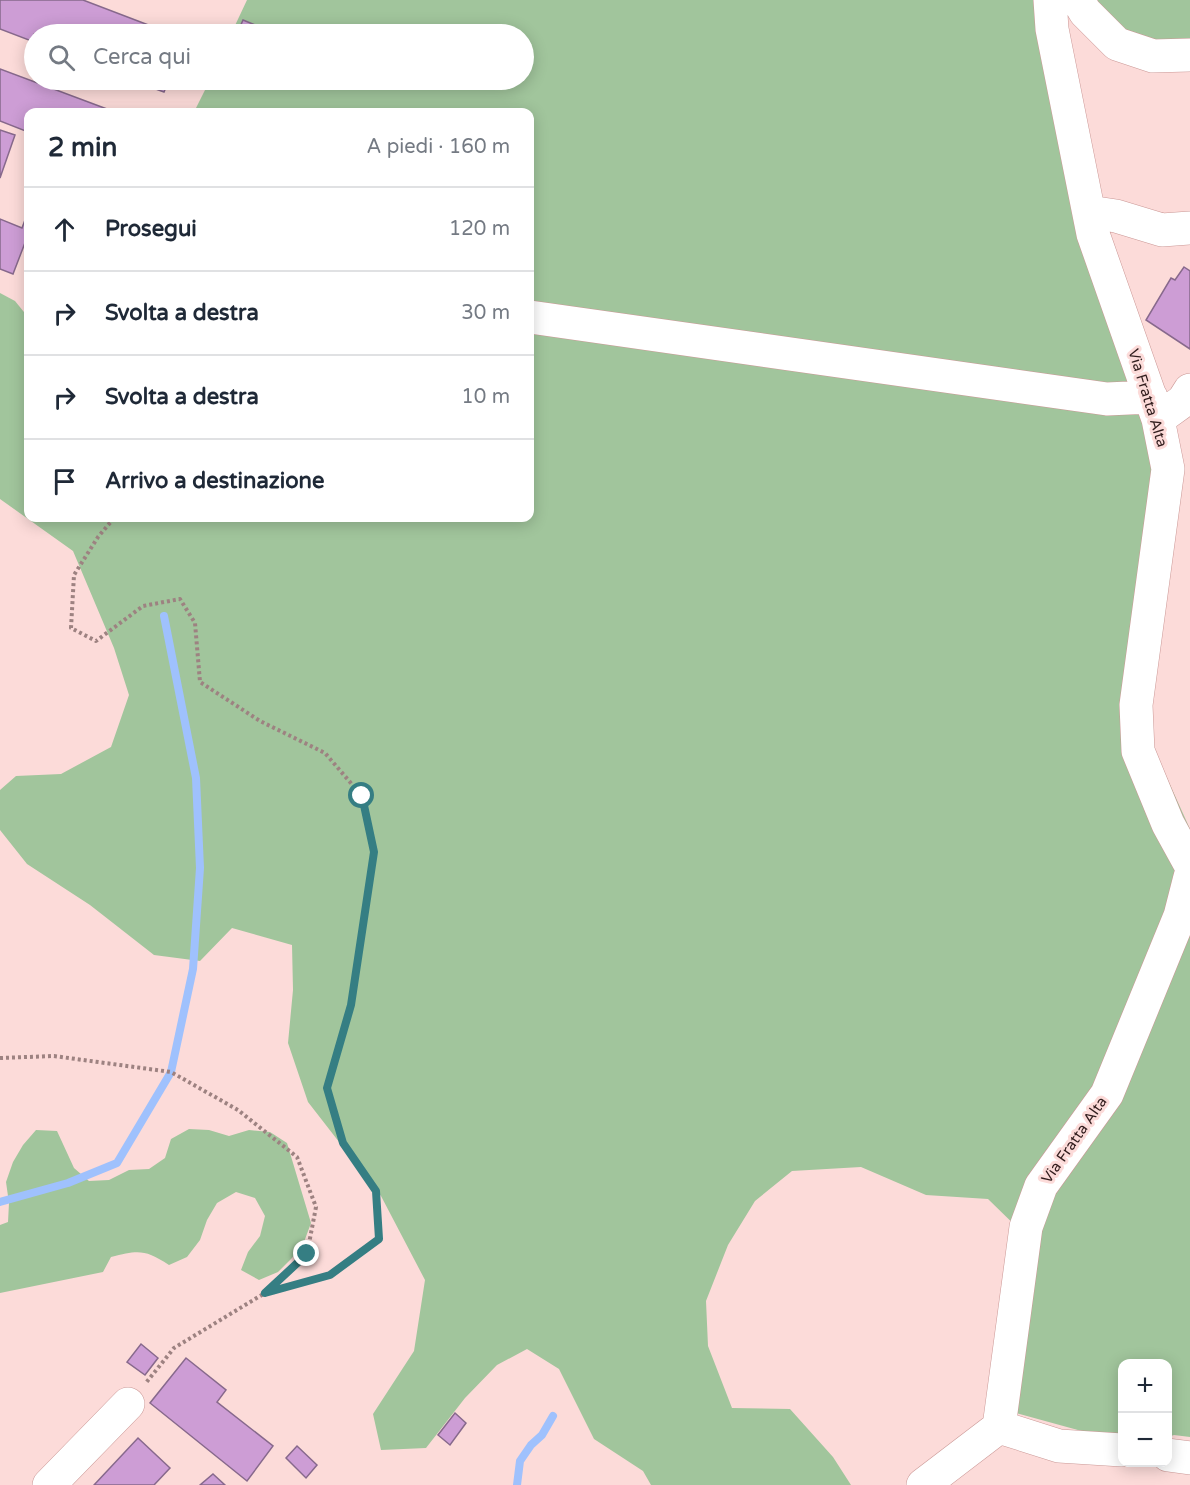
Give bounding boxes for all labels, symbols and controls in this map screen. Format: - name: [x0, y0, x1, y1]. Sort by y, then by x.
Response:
- search box: [24, 24, 534, 90]
- icon: search: [45, 41, 78, 74]
- text: Cerca qui: [93, 44, 191, 70]
- text: 2 min: [48, 132, 117, 163]
- text: A piedi · 160 m: [367, 135, 510, 159]
- icon: ahead: [48, 213, 81, 246]
- text: Prosegui: [105, 216, 197, 242]
- text: 120 m: [449, 217, 510, 241]
- icon: right: [48, 297, 81, 330]
- text: Svolta a destra: [105, 300, 259, 326]
- text: 30 m: [461, 301, 510, 325]
- street label: Via Fratta Alta: [1125, 347, 1171, 449]
- icon: right: [48, 381, 81, 414]
- text: Svolta a destra: [105, 384, 259, 410]
- text: 10 m: [461, 385, 510, 409]
- icon: arrive: [48, 465, 81, 498]
- text: Arrivo a destinazione: [105, 468, 324, 494]
- route start: [348, 782, 374, 808]
- street label: Via Fratta Alta: [1037, 1093, 1111, 1187]
- route end: [293, 1240, 319, 1266]
- map controls: [1118, 1359, 1172, 1467]
- button: +: [1118, 1359, 1172, 1413]
- button: −: [1118, 1413, 1172, 1467]

